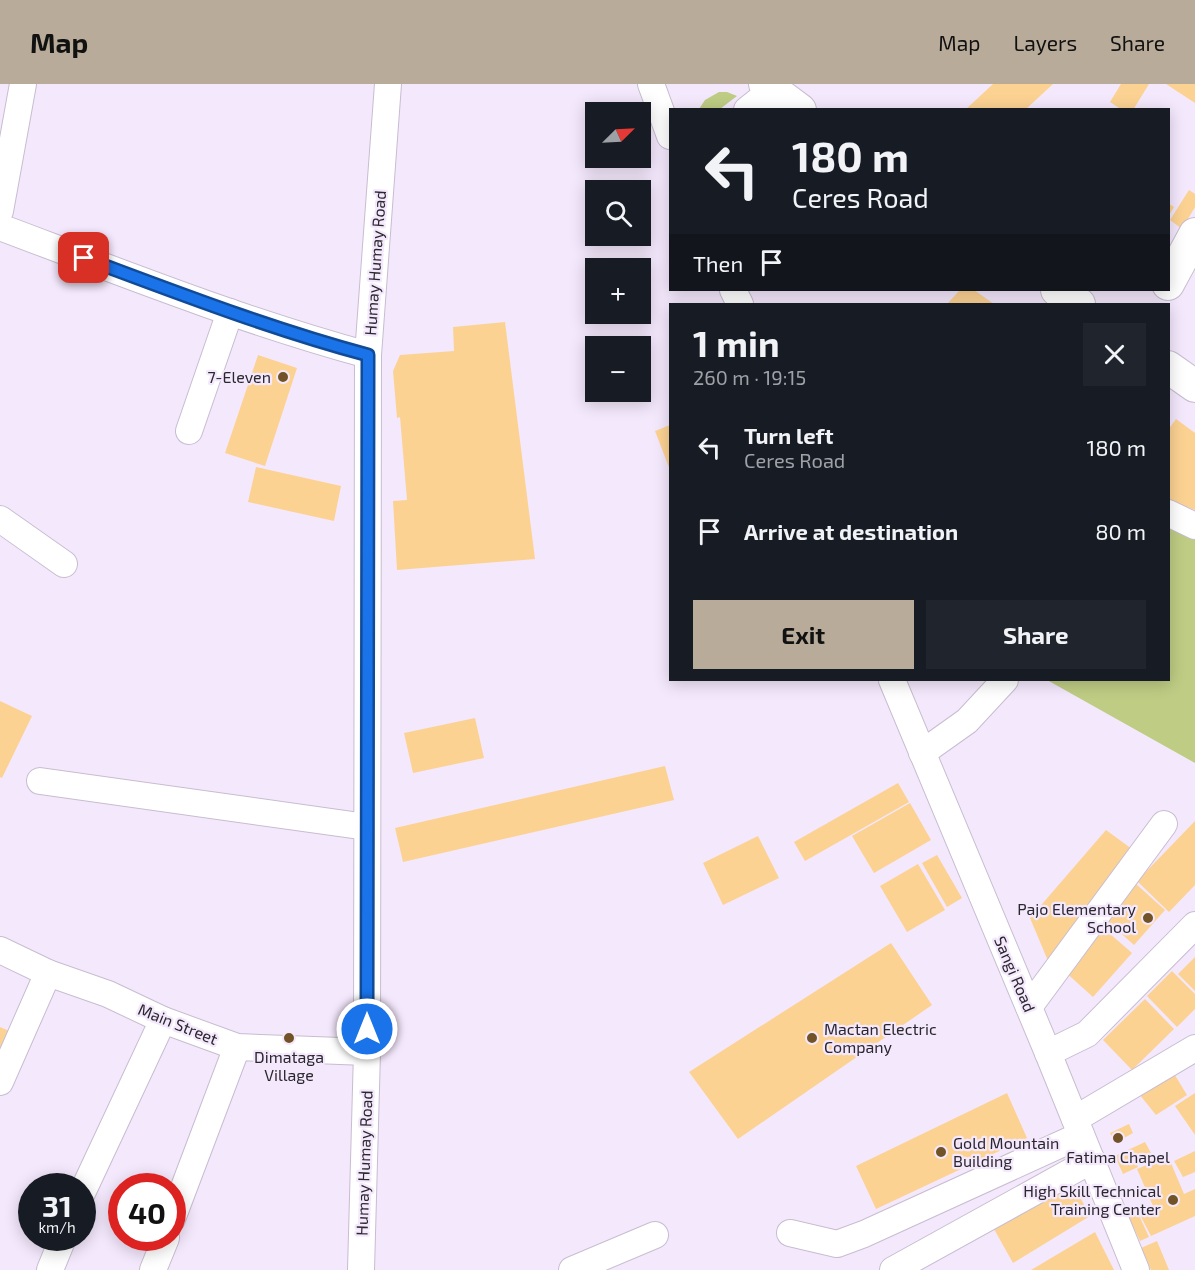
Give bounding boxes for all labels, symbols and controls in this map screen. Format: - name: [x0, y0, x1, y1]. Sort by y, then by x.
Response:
- text: Map: [30, 25, 88, 59]
- text: Map: [938, 30, 980, 55]
- text: Layers: [1013, 30, 1077, 55]
- text: Share: [1110, 30, 1165, 55]
- north arrow: [585, 102, 651, 168]
- map controls: [585, 102, 651, 402]
- text: 180 m: [792, 130, 909, 180]
- icon: left: [693, 132, 771, 210]
- button: search: [585, 180, 651, 246]
- text: Ceres Road: [792, 181, 929, 213]
- street label: Humay Humay Road: [360, 190, 389, 336]
- pin: [58, 232, 109, 283]
- icon: arrive: [67, 241, 100, 274]
- icon: arrive: [755, 246, 788, 279]
- text: Then: [693, 250, 743, 276]
- button: +: [585, 258, 651, 324]
- text: 1 min: [693, 321, 780, 364]
- button: close: [1083, 323, 1146, 386]
- button: −: [585, 336, 651, 402]
- text: 260 m · 19:15: [693, 365, 806, 389]
- place label: 7-Eleven: [207, 367, 271, 386]
- marker: 7-Eleven: [276, 370, 290, 384]
- text: Turn left: [744, 422, 833, 448]
- icon: left: [693, 431, 726, 464]
- text: 180 m: [1086, 434, 1146, 460]
- text: Ceres Road: [744, 448, 845, 472]
- icon: arrive: [693, 515, 726, 548]
- text: Arrive at destination: [744, 518, 958, 544]
- text: 80 m: [1095, 518, 1146, 544]
- button: Exit: [693, 600, 914, 669]
- button: Share: [926, 600, 1146, 669]
- place label: Pajo Elementary School: [1017, 899, 1137, 936]
- marker: Pajo Elementary School: [1141, 911, 1155, 925]
- street label: Sangi Road: [991, 933, 1040, 1015]
- position arrow: [335, 997, 399, 1061]
- street label: Main Street: [136, 999, 221, 1048]
- place label: Mactan Electric Company: [824, 1019, 937, 1056]
- marker: Dimataga Village: [282, 1031, 296, 1045]
- marker: Mactan Electric Company: [805, 1031, 819, 1045]
- place label: Dimataga Village: [254, 1047, 324, 1084]
- street label: Humay Humay Road: [351, 1090, 376, 1236]
- marker: Fatima Chapel: [1111, 1131, 1125, 1145]
- place label: Gold Mountain Building: [953, 1133, 1059, 1170]
- marker: Gold Mountain Building: [934, 1145, 948, 1159]
- place label: Fatima Chapel: [1066, 1147, 1170, 1166]
- speed limit sign: 40: [108, 1173, 186, 1251]
- place label: High Skill Technical Training Center: [1023, 1181, 1162, 1218]
- text: 31: [42, 1187, 72, 1223]
- marker: High Skill Technical Training Center: [1166, 1193, 1180, 1207]
- text: km/h: [38, 1218, 76, 1236]

